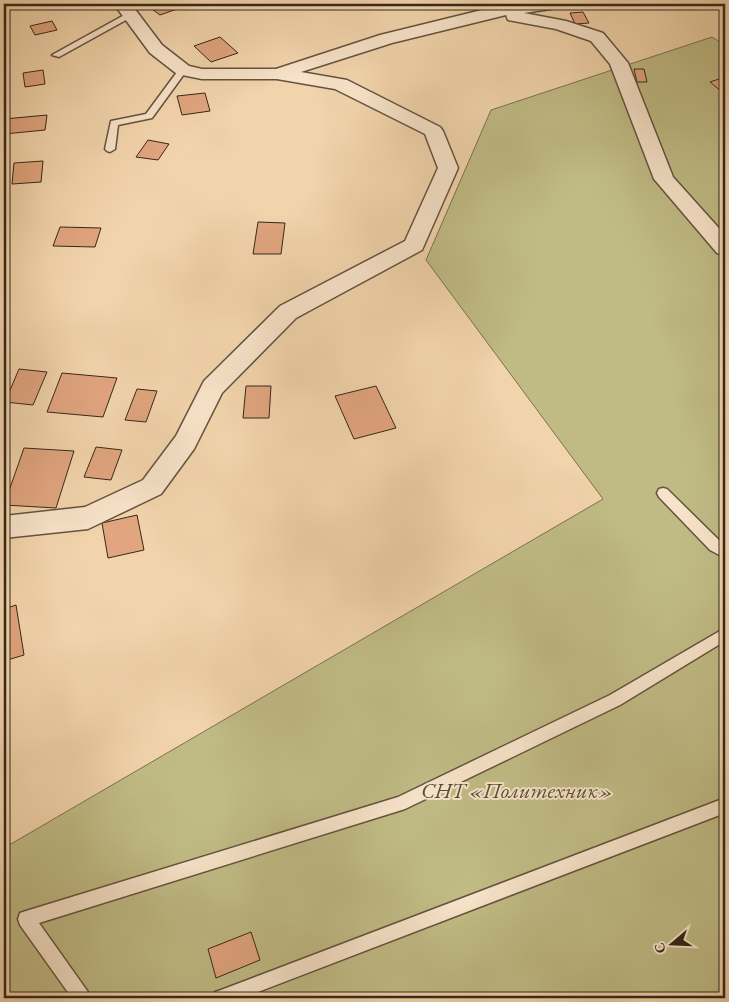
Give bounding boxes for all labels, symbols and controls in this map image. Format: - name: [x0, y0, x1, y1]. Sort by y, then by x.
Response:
- park label: СНТ «Политехник»: [421, 776, 613, 805]
- north arrow: [646, 920, 696, 970]
- text: С: [650, 941, 670, 956]

